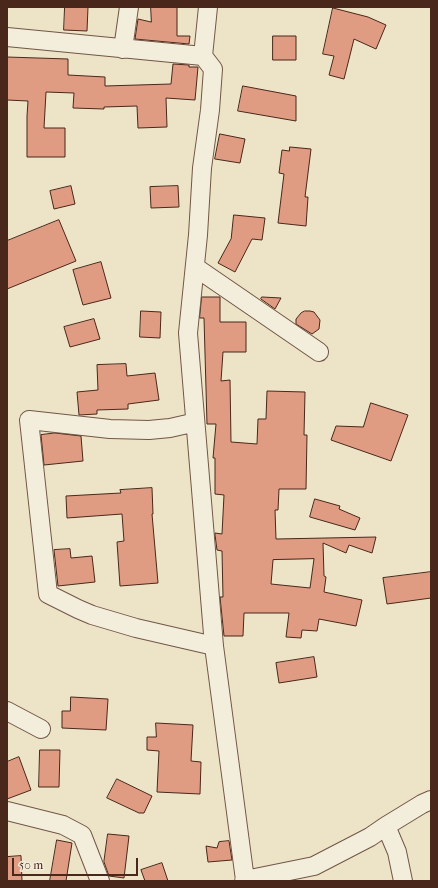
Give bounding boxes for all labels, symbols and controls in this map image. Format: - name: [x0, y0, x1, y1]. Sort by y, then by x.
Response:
- scale bar: [14, 850, 140, 876]
- text: 50 m: [19, 858, 43, 872]

